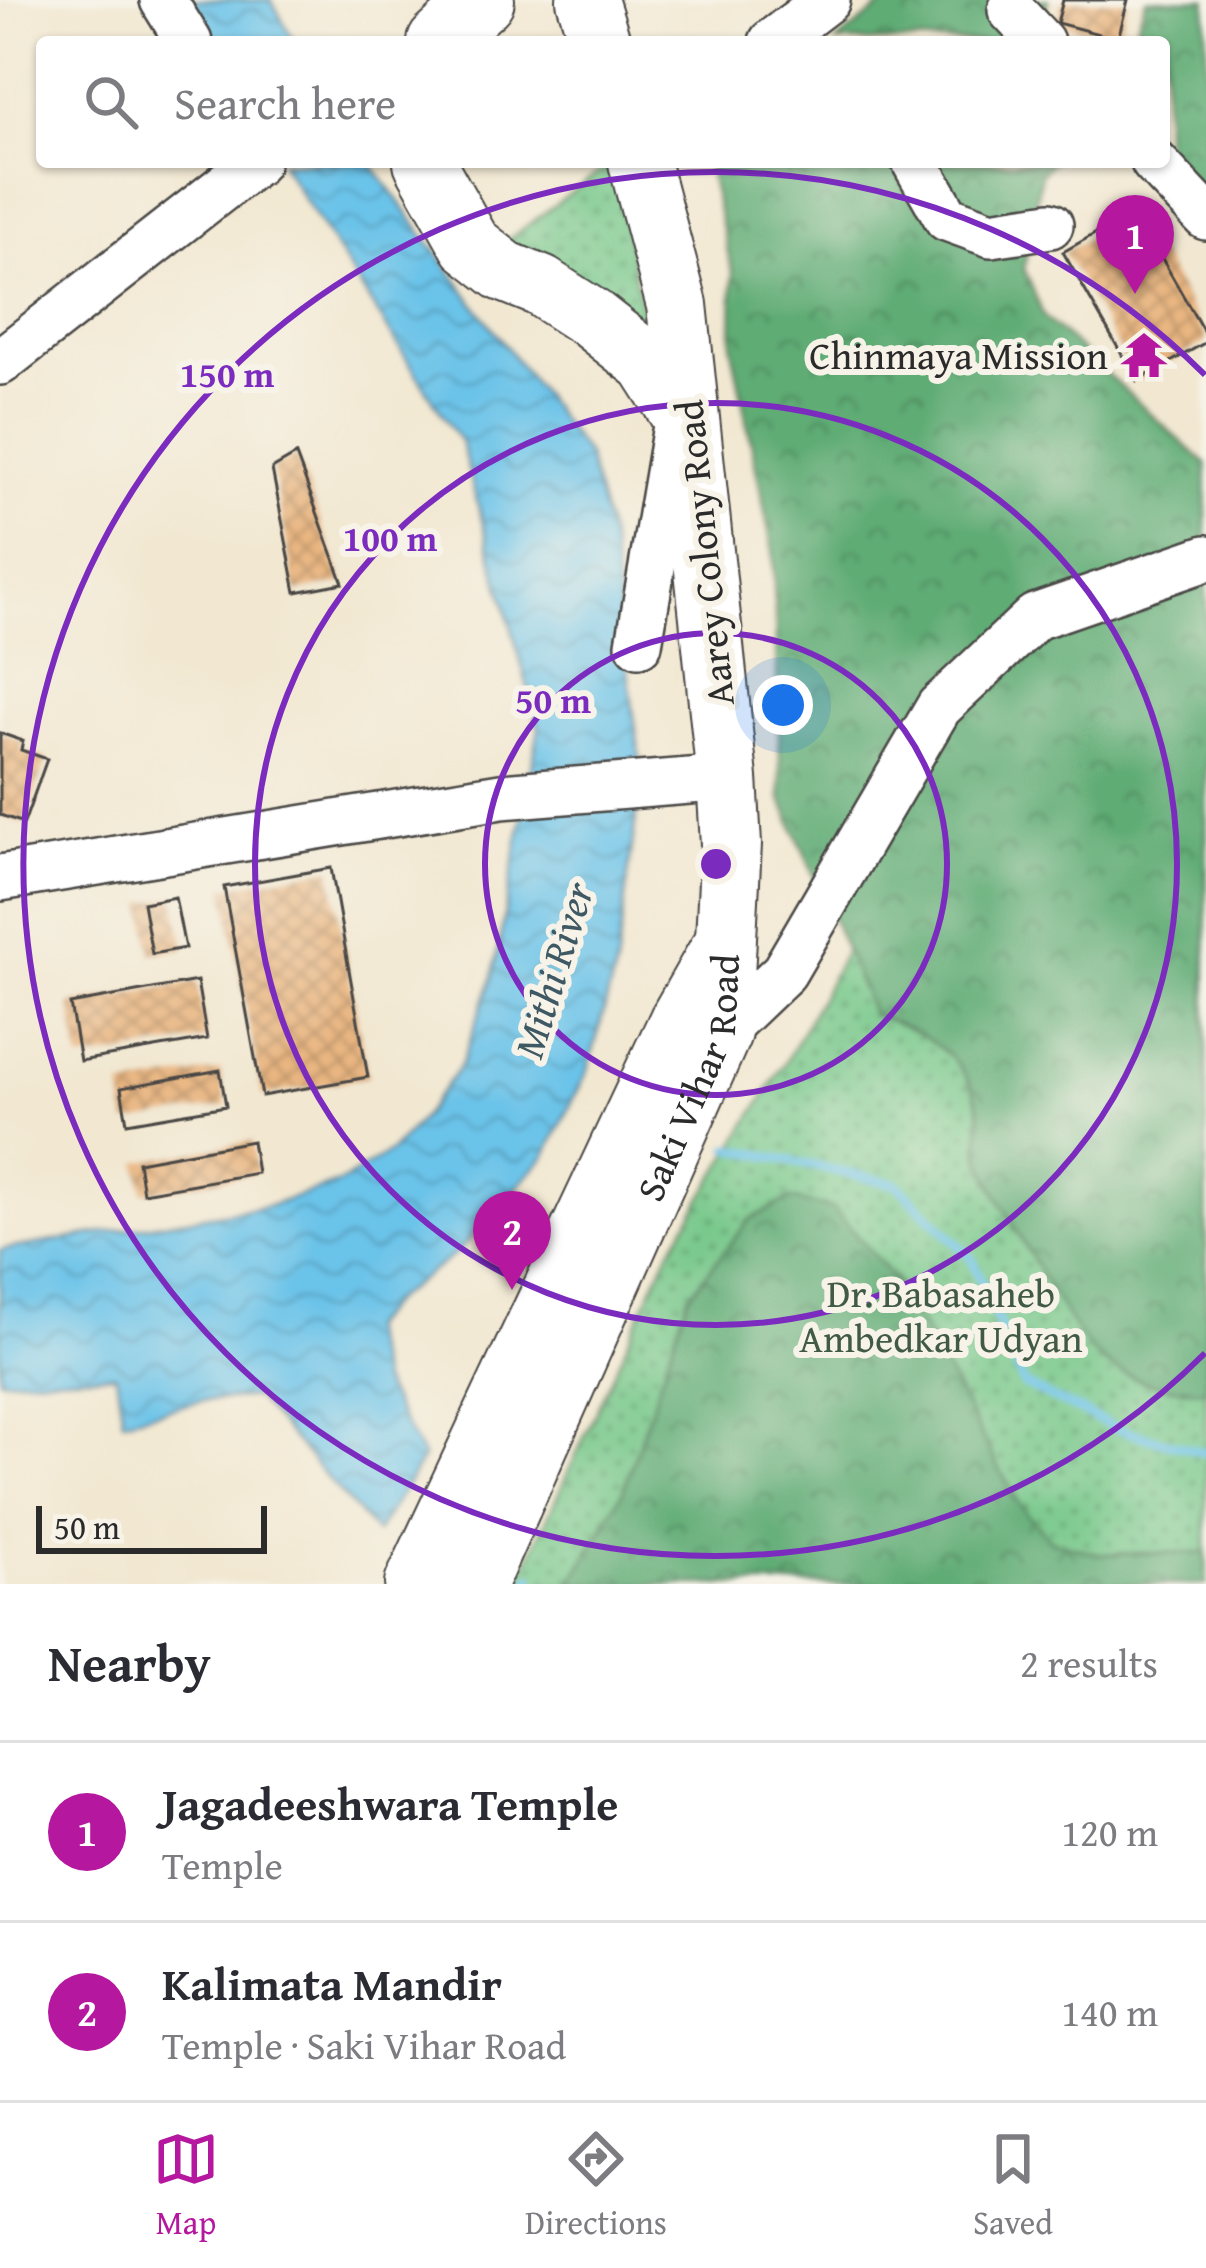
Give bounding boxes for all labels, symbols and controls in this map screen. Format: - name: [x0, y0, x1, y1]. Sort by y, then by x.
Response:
- search box: [36, 36, 1170, 168]
- icon: search: [78, 69, 144, 135]
- text: Search here: [174, 70, 396, 135]
- pin: 1: [1096, 195, 1174, 294]
- place label: Chinmaya Mission: [809, 326, 1108, 383]
- temple icon: Chinmaya Mission: [1119, 330, 1169, 380]
- text: 150 m: [180, 347, 275, 400]
- street label: Aarey Colony Road: [659, 397, 748, 709]
- text: 100 m: [343, 511, 438, 564]
- text: 50 m: [515, 673, 591, 726]
- your location: [753, 675, 813, 735]
- centre of rings: [695, 843, 737, 885]
- water label: Mithi River: [497, 873, 609, 1065]
- street label: Saki Vihar Road: [621, 952, 753, 1210]
- pin: 2: [473, 1191, 551, 1290]
- park label: Dr. Babasaheb Ambedkar Udyan: [799, 1264, 1083, 1366]
- scale bar: [36, 1500, 267, 1553]
- text: 50 m: [54, 1503, 120, 1551]
- text: Nearby: [48, 1625, 211, 1700]
- text: 2 results: [1020, 1634, 1158, 1691]
- text: Jagadeeshwara Temple: [162, 1771, 618, 1836]
- text: 1: [77, 1803, 97, 1860]
- text: 120 m: [1061, 1803, 1158, 1860]
- text: Temple: [162, 1836, 283, 1893]
- text: Kalimata Mandir: [162, 1951, 502, 2016]
- text: 2: [77, 1983, 97, 2040]
- text: 140 m: [1061, 1983, 1158, 2040]
- text: Temple · Saki Vihar Road: [162, 2016, 566, 2073]
- tab: Map: [153, 2126, 219, 2246]
- tab: Directions: [525, 2126, 667, 2246]
- tab: Saved: [973, 2126, 1053, 2246]

